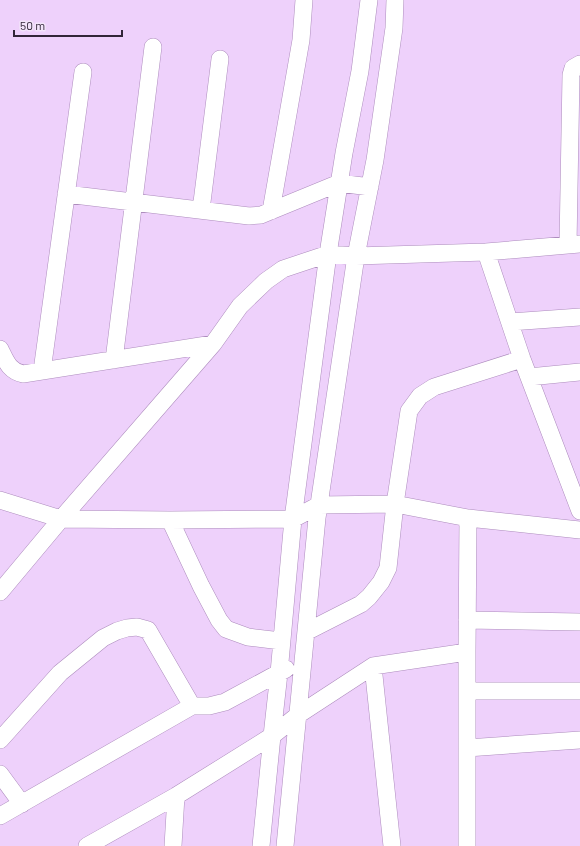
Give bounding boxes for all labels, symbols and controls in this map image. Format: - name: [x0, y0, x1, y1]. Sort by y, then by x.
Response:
- scale bar: [14, 12, 122, 38]
- text: 50 m: [20, 18, 45, 32]

